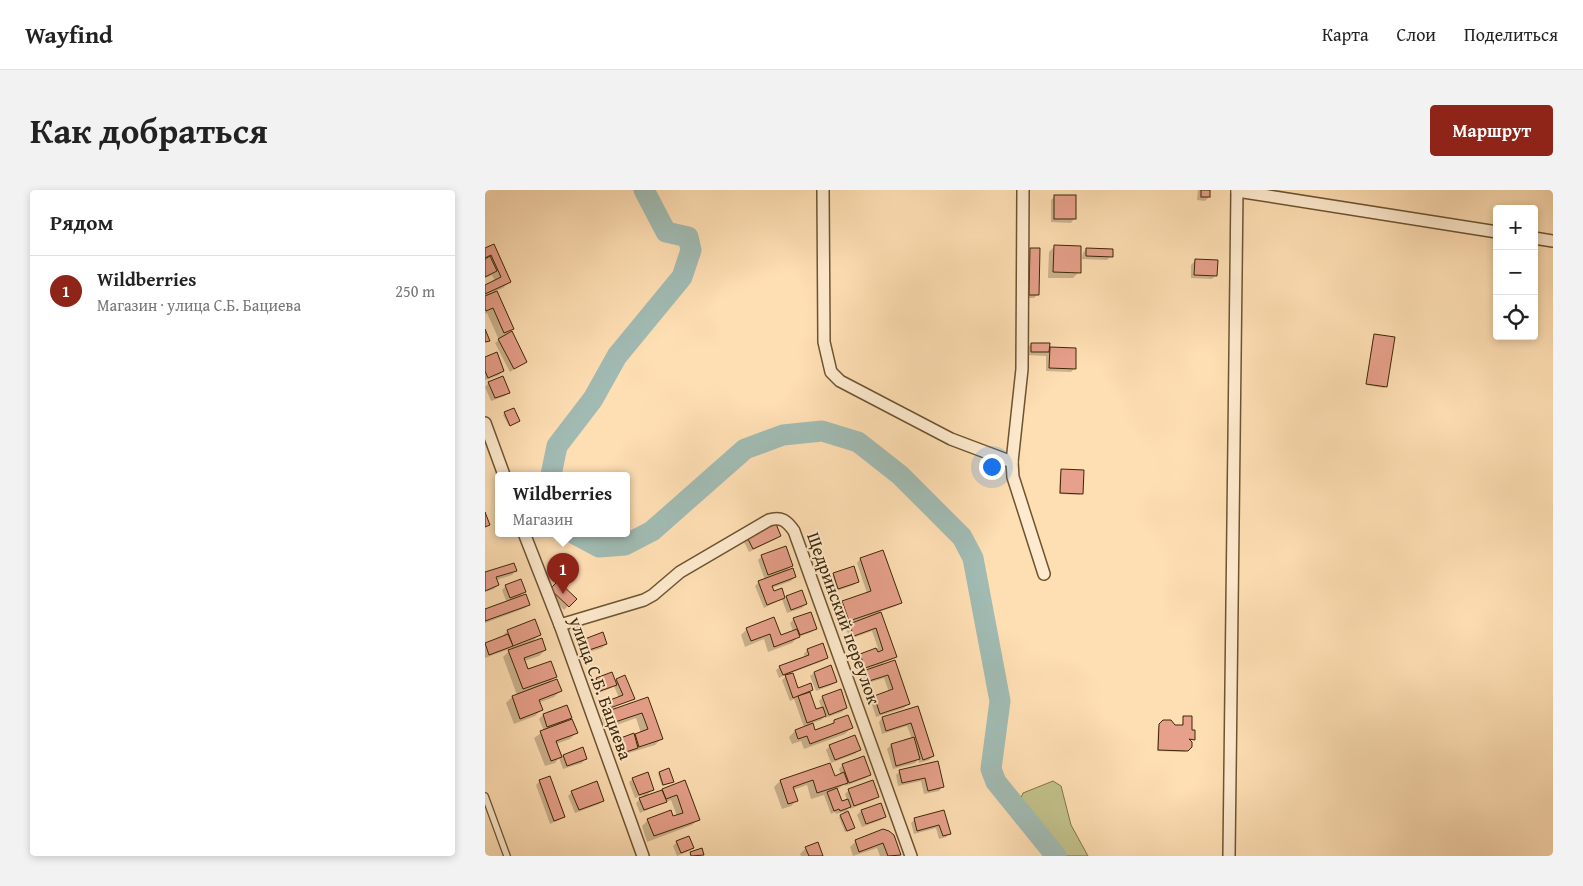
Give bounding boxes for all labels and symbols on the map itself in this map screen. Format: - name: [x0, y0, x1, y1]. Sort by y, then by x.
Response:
- your location: [979, 454, 1005, 480]
- street label: Щедринский переулок: [800, 528, 888, 708]
- pin: 1: [547, 553, 579, 594]
- street label: улица С.Б. Бациева: [562, 612, 640, 764]

